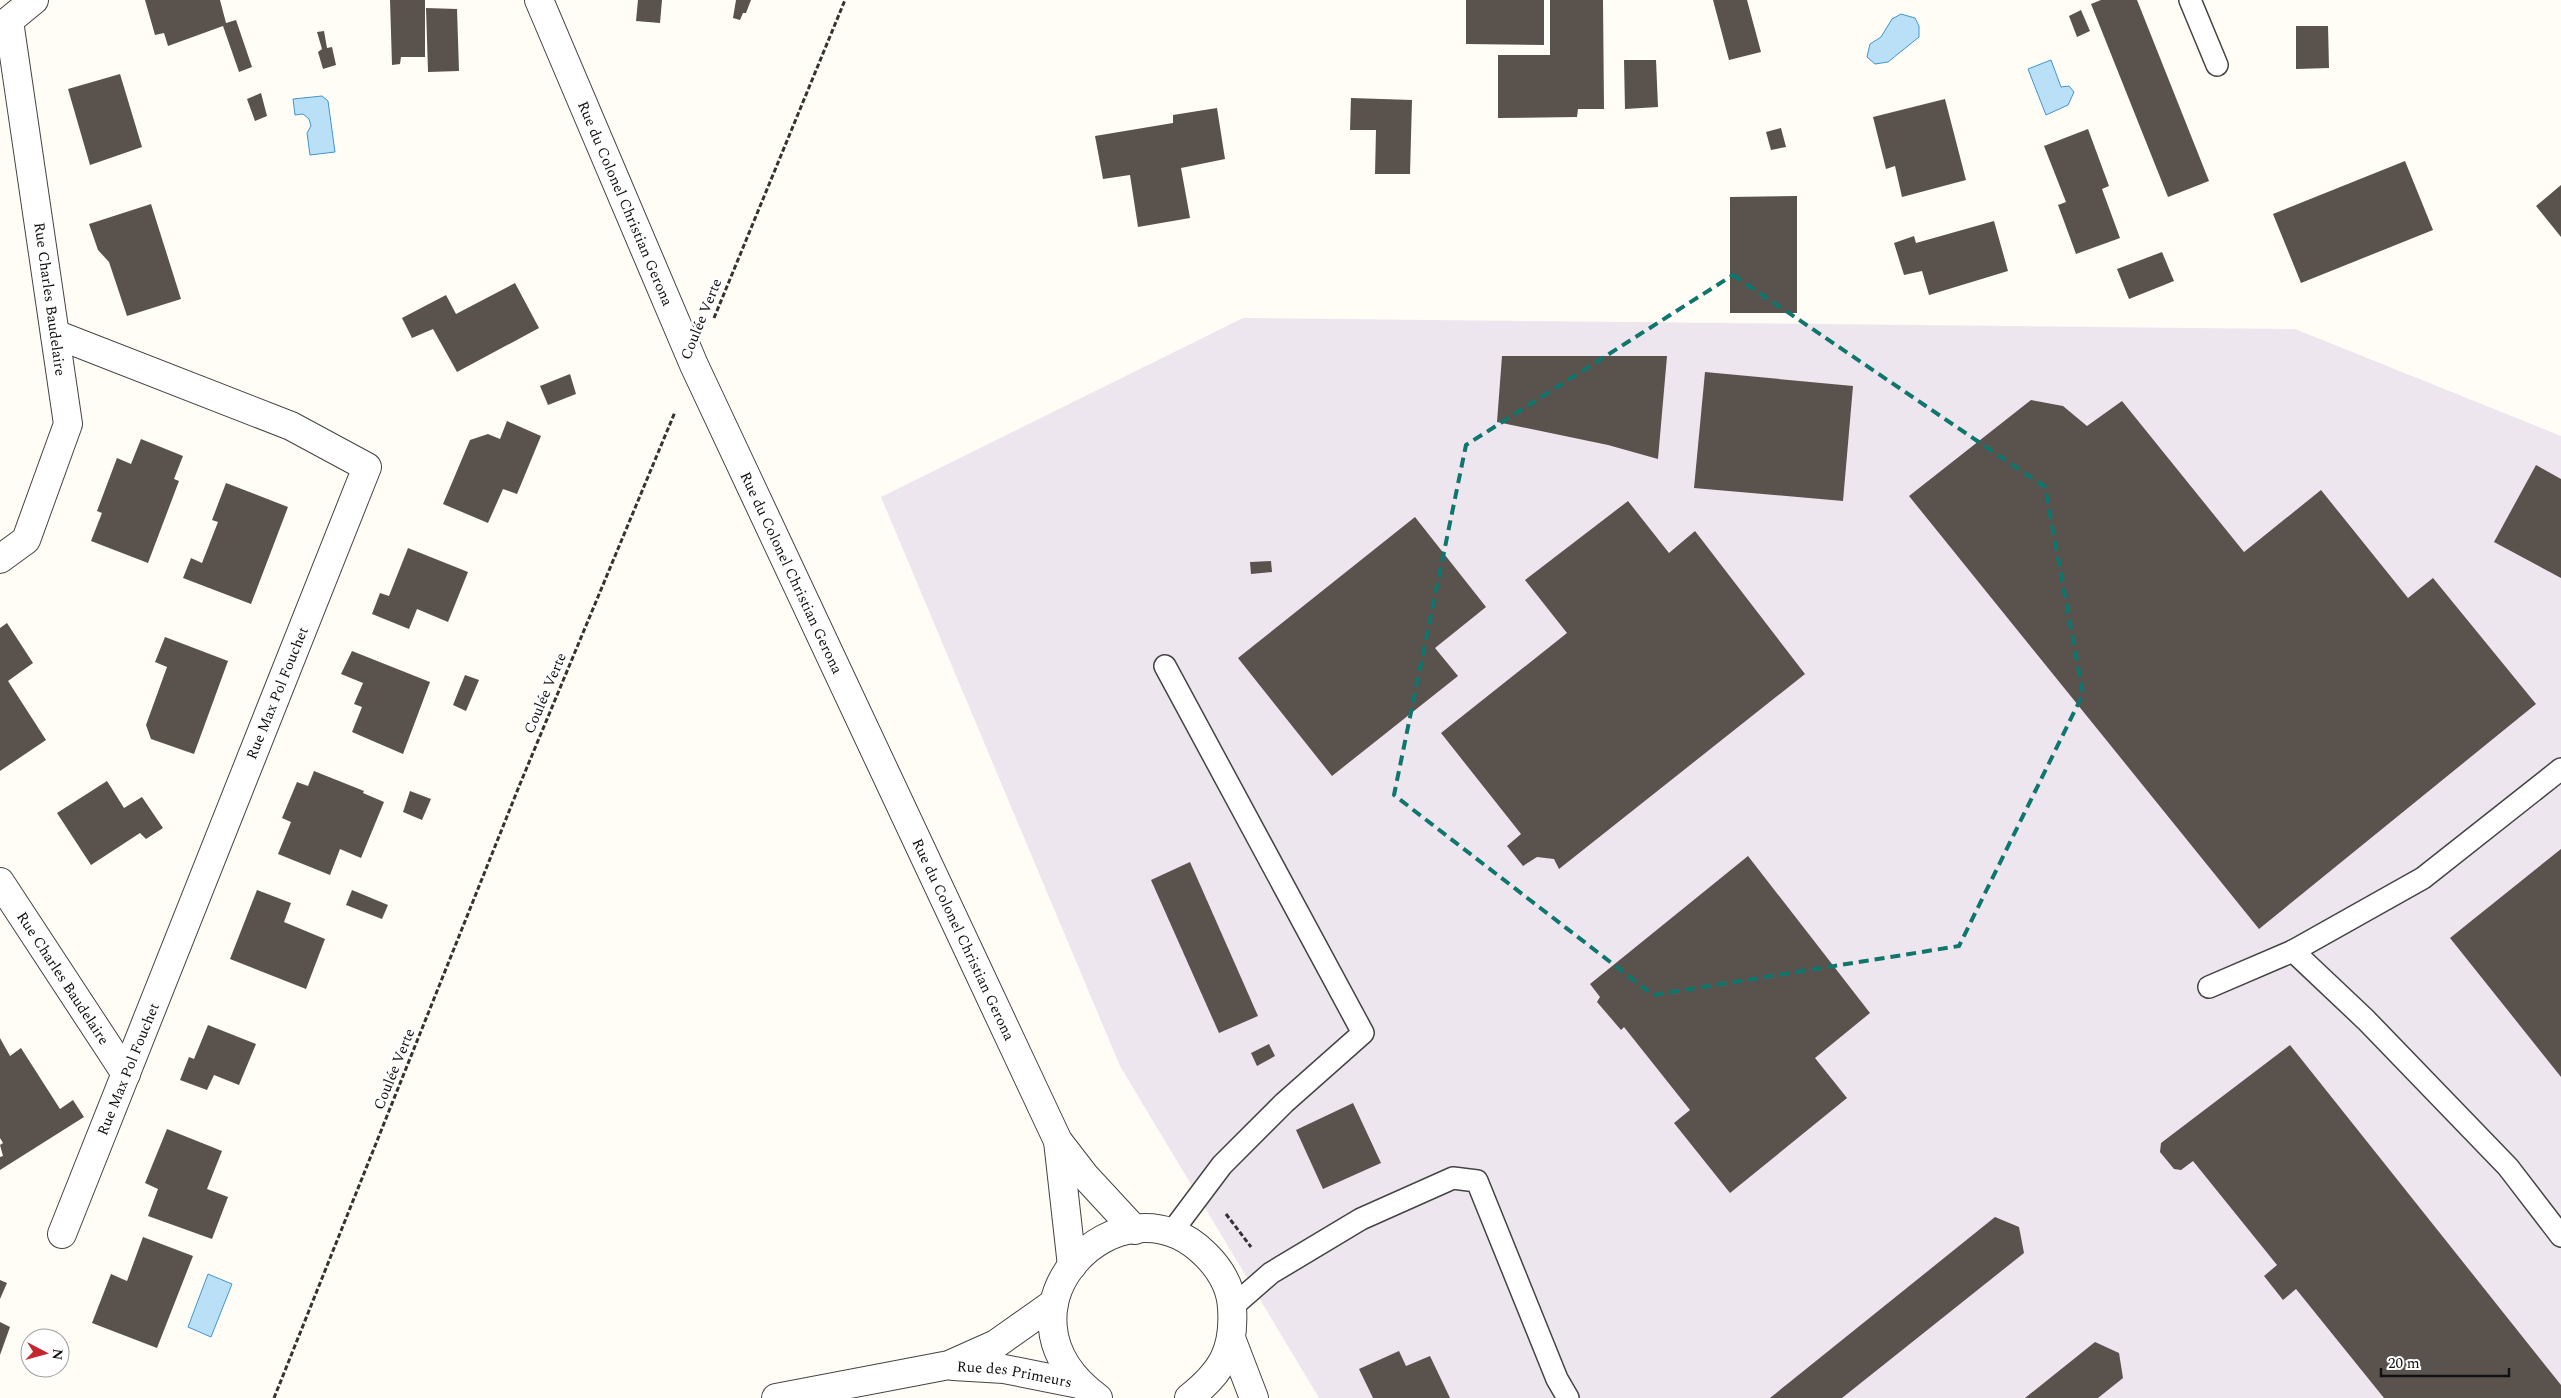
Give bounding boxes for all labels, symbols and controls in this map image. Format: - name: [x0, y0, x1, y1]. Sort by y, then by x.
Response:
- street label: Rue du Colonel Christian Gerona: [571, 97, 679, 310]
- street label: Rue Charles Baudelaire: [27, 221, 72, 377]
- street label: Coulée Verte: [675, 275, 728, 363]
- street label: Rue du Colonel Christian Gerona: [734, 468, 849, 678]
- street label: Rue Max Pol Fouchet: [240, 623, 315, 763]
- street label: Coulée Verte: [518, 649, 573, 737]
- street label: Rue du Colonel Christian Gerona: [906, 835, 1021, 1045]
- street label: Rue Charles Baudelaire: [10, 907, 115, 1050]
- street label: Rue Max Pol Fouchet: [91, 999, 166, 1139]
- street label: Coulée Verte: [368, 1025, 421, 1113]
- north arrow: [20, 1328, 70, 1378]
- scale bar: [2381, 1346, 2508, 1378]
- text: N: [46, 1348, 68, 1361]
- text: 20 m: [2388, 1352, 2420, 1375]
- street label: Rue des Primeurs: [956, 1355, 1074, 1394]

